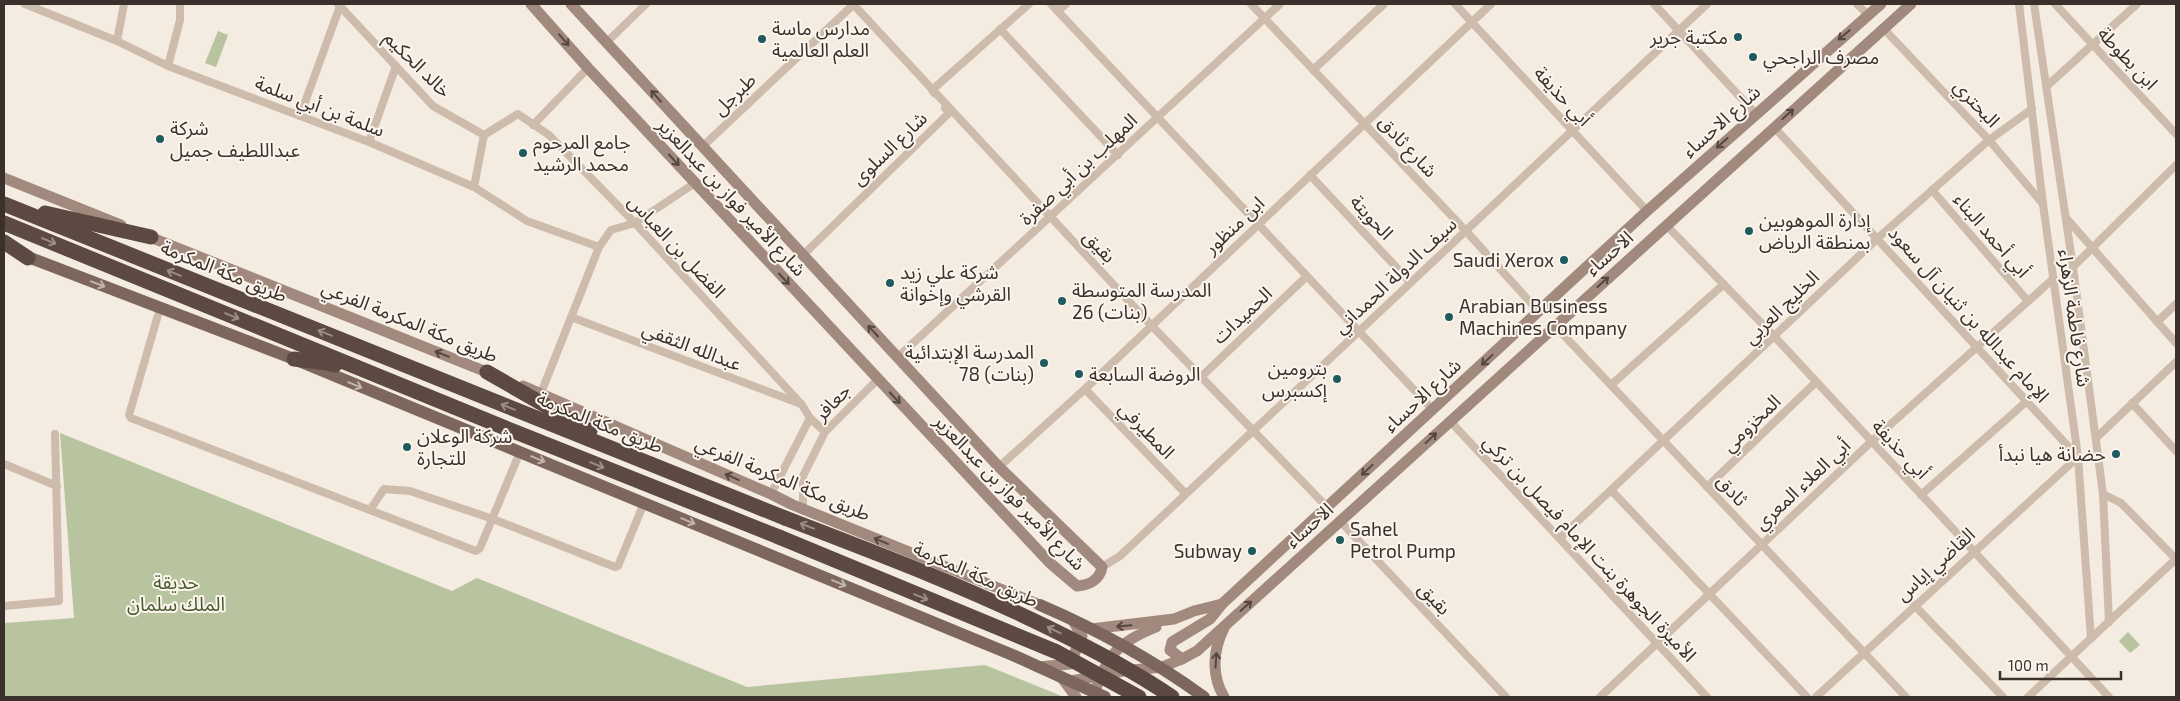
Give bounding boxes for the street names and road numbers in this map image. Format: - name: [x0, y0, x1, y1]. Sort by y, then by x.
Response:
- street label: ابن بطوطة: [2093, 22, 2163, 94]
- street label: خالد الحكيم: [377, 25, 457, 105]
- street label: أبي حذيفة: [1527, 61, 1597, 134]
- street label: طبرجل: [707, 67, 761, 120]
- street label: سلمة بن أبي سلمة: [251, 70, 388, 145]
- street label: البحتري: [1946, 74, 2005, 134]
- street label: شارع الاحساء: [1677, 79, 1767, 164]
- street label: شارع السلوى: [846, 106, 933, 191]
- street label: المهلب بن أبي صفرة: [1014, 108, 1144, 232]
- street label: شارع ثادق: [1372, 110, 1443, 183]
- street label: شارع الأمير فواز بن عبدالعزير: [650, 112, 812, 283]
- street label: أبي أحمد البناء: [1946, 188, 2036, 285]
- street label: الفضل بن العباس: [623, 189, 731, 303]
- street label: الحويتة: [1345, 190, 1399, 244]
- street label: ابن منظور: [1198, 191, 1269, 260]
- street label: سيف الدولة الحمداني: [1328, 212, 1464, 341]
- street label: الإمام عبدالله بن ثنيان آل سعود: [1881, 221, 2055, 409]
- street label: بقيق: [1079, 224, 1121, 268]
- street label: الاحساء: [1580, 225, 1637, 280]
- street label: طريق مكة المكرمة: [157, 235, 291, 307]
- street label: شارع فاطمة الزهراء: [2051, 247, 2097, 389]
- street label: الخليج العربي: [1738, 265, 1826, 352]
- street label: طريق مكة المكرمة الفرعي: [317, 275, 502, 371]
- street label: الحميدات: [1207, 281, 1276, 348]
- street label: عبدالله الثقفي: [638, 316, 745, 379]
- street label: شارع الاحساء: [1378, 353, 1467, 438]
- street label: جعافر: [808, 378, 855, 426]
- street label: طريق مكة المكرمة: [533, 386, 667, 458]
- street label: المخزومي: [1717, 389, 1788, 459]
- street label: المطيرفي: [1111, 396, 1180, 466]
- street label: شارع الأمير فواز بن عبدالعزير: [927, 408, 1091, 576]
- street label: أبي حذيفة: [1865, 414, 1935, 487]
- street label: الأميرة الجوهرة بنت الإمام فيصل بن تركي: [1476, 429, 1702, 669]
- street label: طريق مكة المكرمة الفرعي: [690, 430, 874, 529]
- street label: أبي العلاء المعري: [1749, 433, 1858, 537]
- street label: ثادق: [1712, 469, 1753, 510]
- street label: الاحساء: [1280, 497, 1337, 552]
- street label: القاضي إياس: [1890, 522, 1982, 608]
- street label: طريق مكة المكرمة: [910, 536, 1042, 612]
- street label: بقيق: [1414, 576, 1456, 620]

